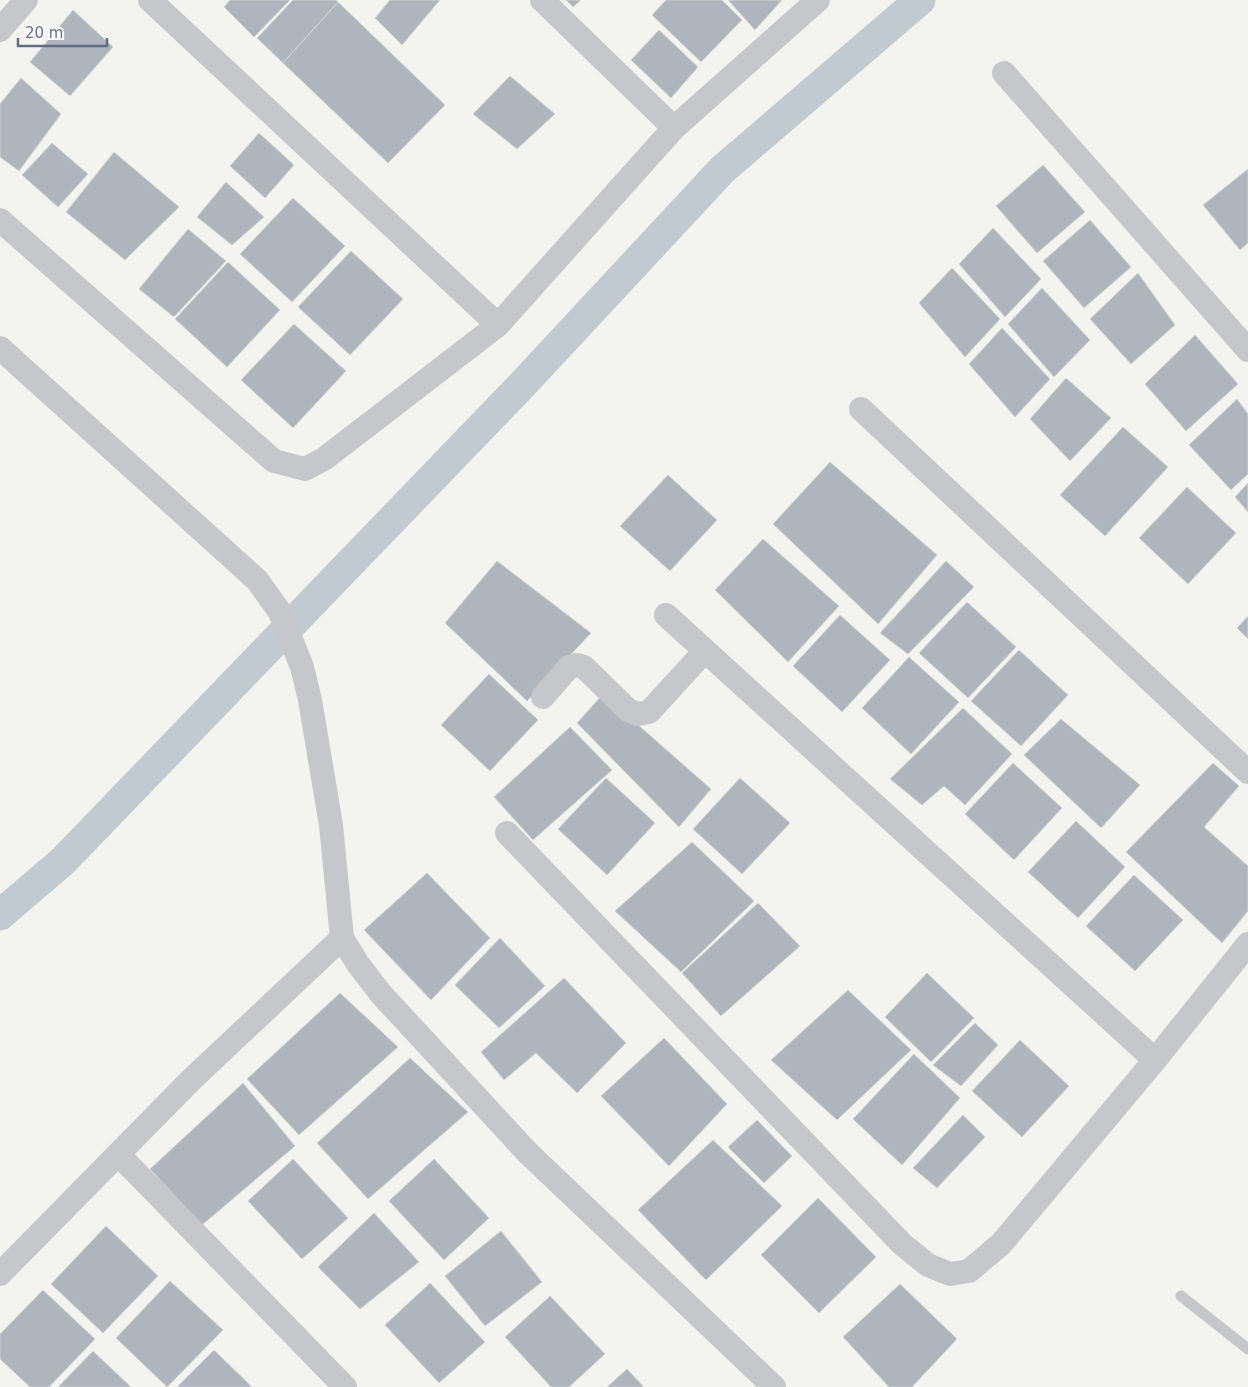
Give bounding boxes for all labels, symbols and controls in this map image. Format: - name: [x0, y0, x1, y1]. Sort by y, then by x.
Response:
- scale bar: [18, 15, 106, 47]
- text: 20 m: [25, 24, 63, 42]

